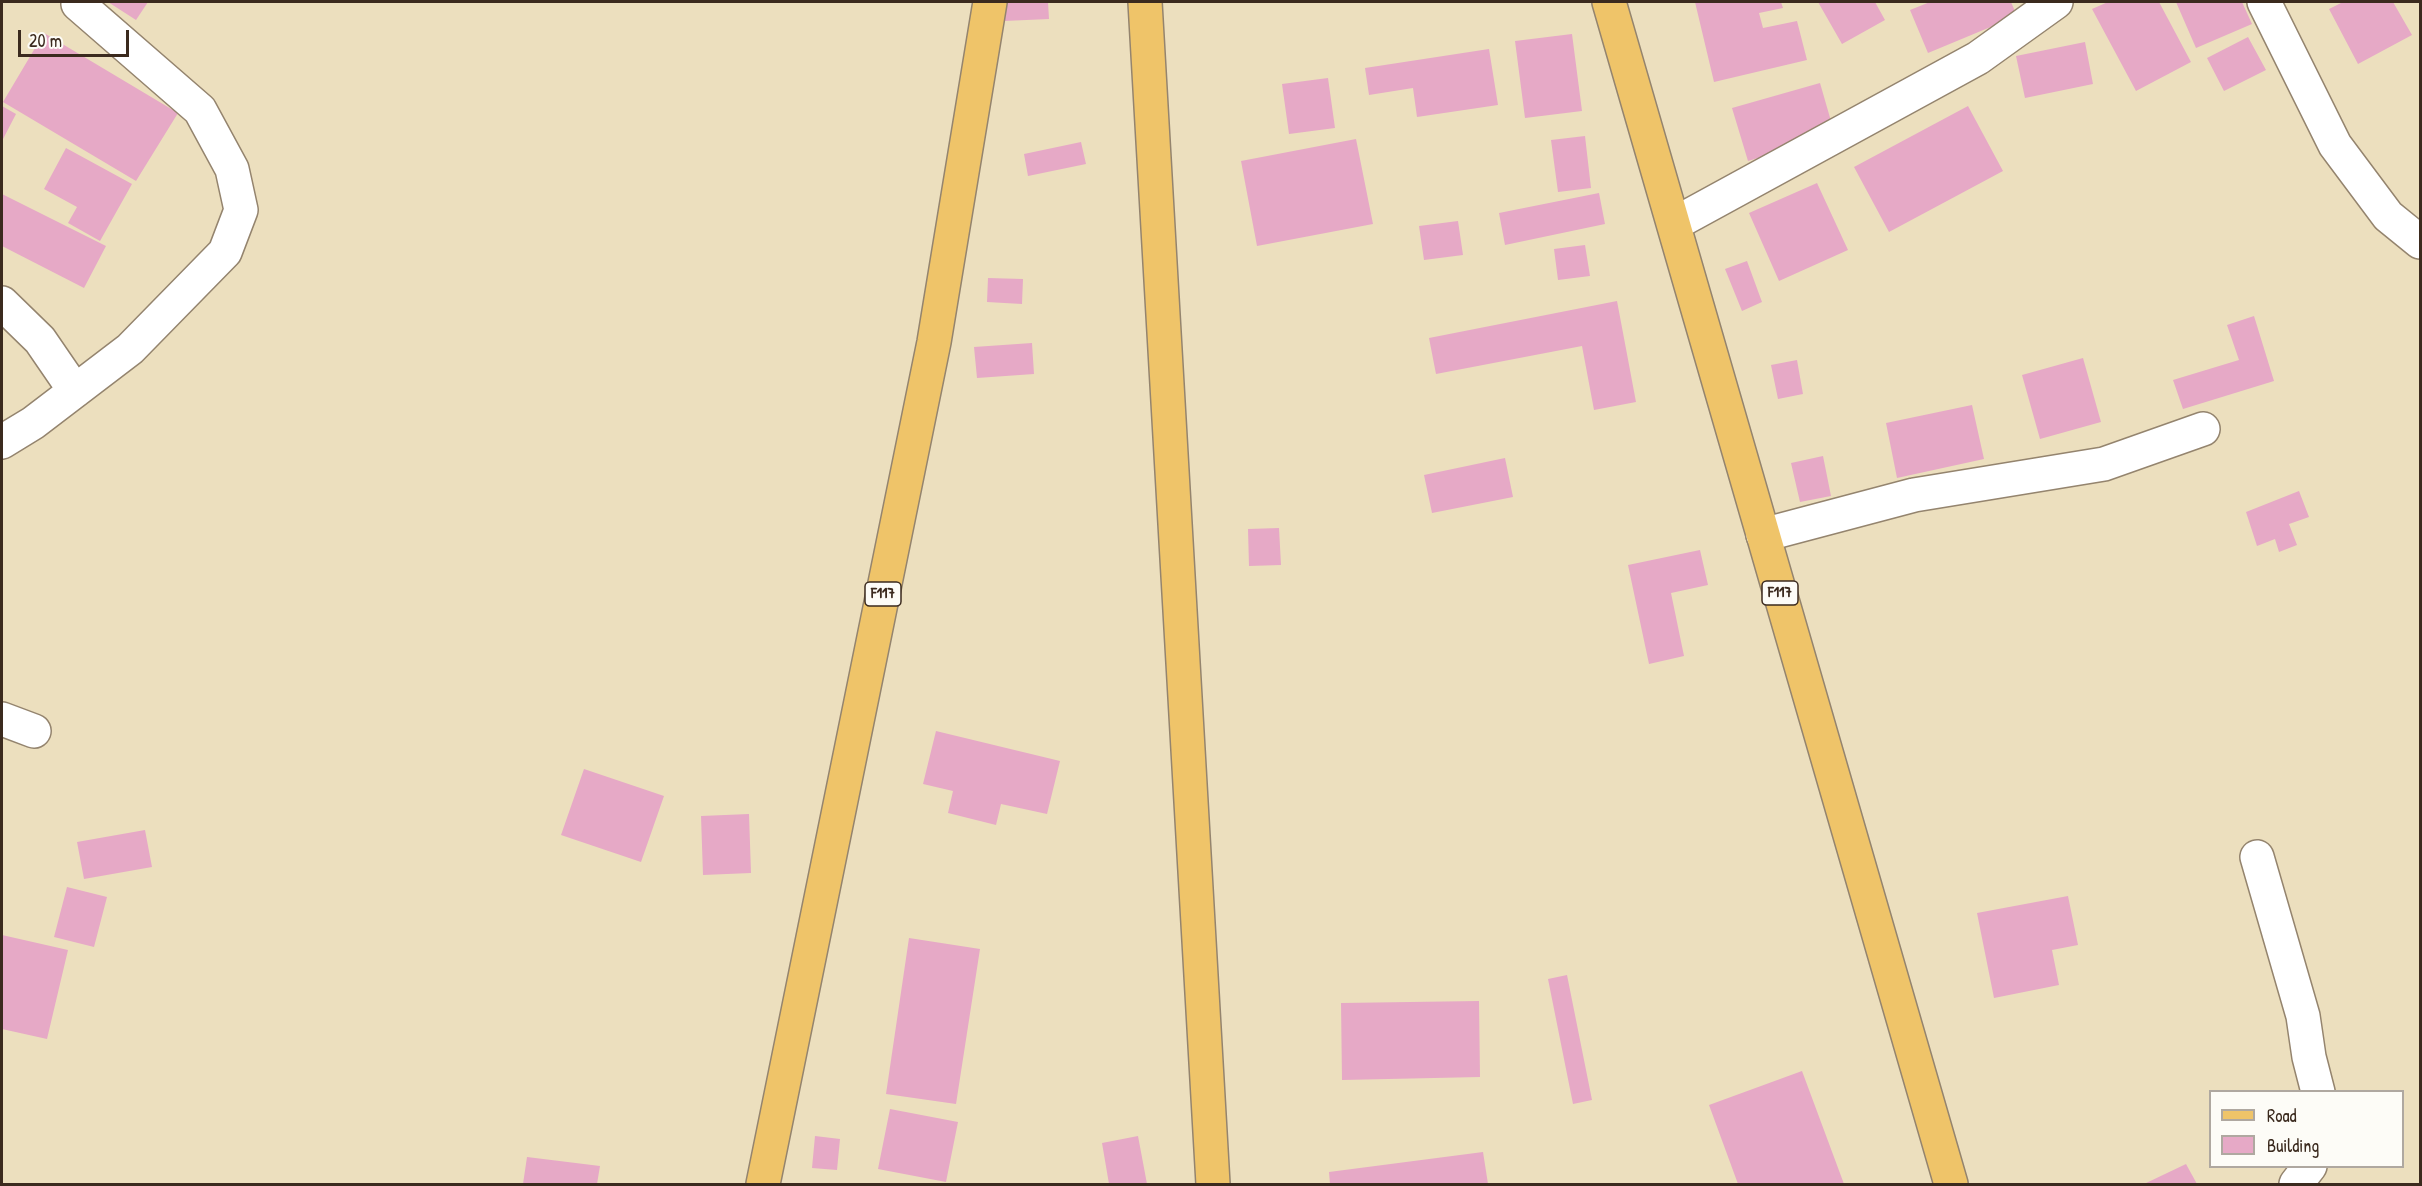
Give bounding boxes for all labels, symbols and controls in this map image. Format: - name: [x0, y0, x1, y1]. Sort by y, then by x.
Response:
- scale bar: [21, 18, 132, 56]
- text: 20 m: [29, 28, 62, 53]
- road number: F117: [1762, 581, 1798, 605]
- road number: F117: [865, 582, 901, 606]
- legend: [2209, 1090, 2404, 1168]
- text: Road: [2267, 1103, 2297, 1128]
- text: Building: [2267, 1133, 2319, 1158]

